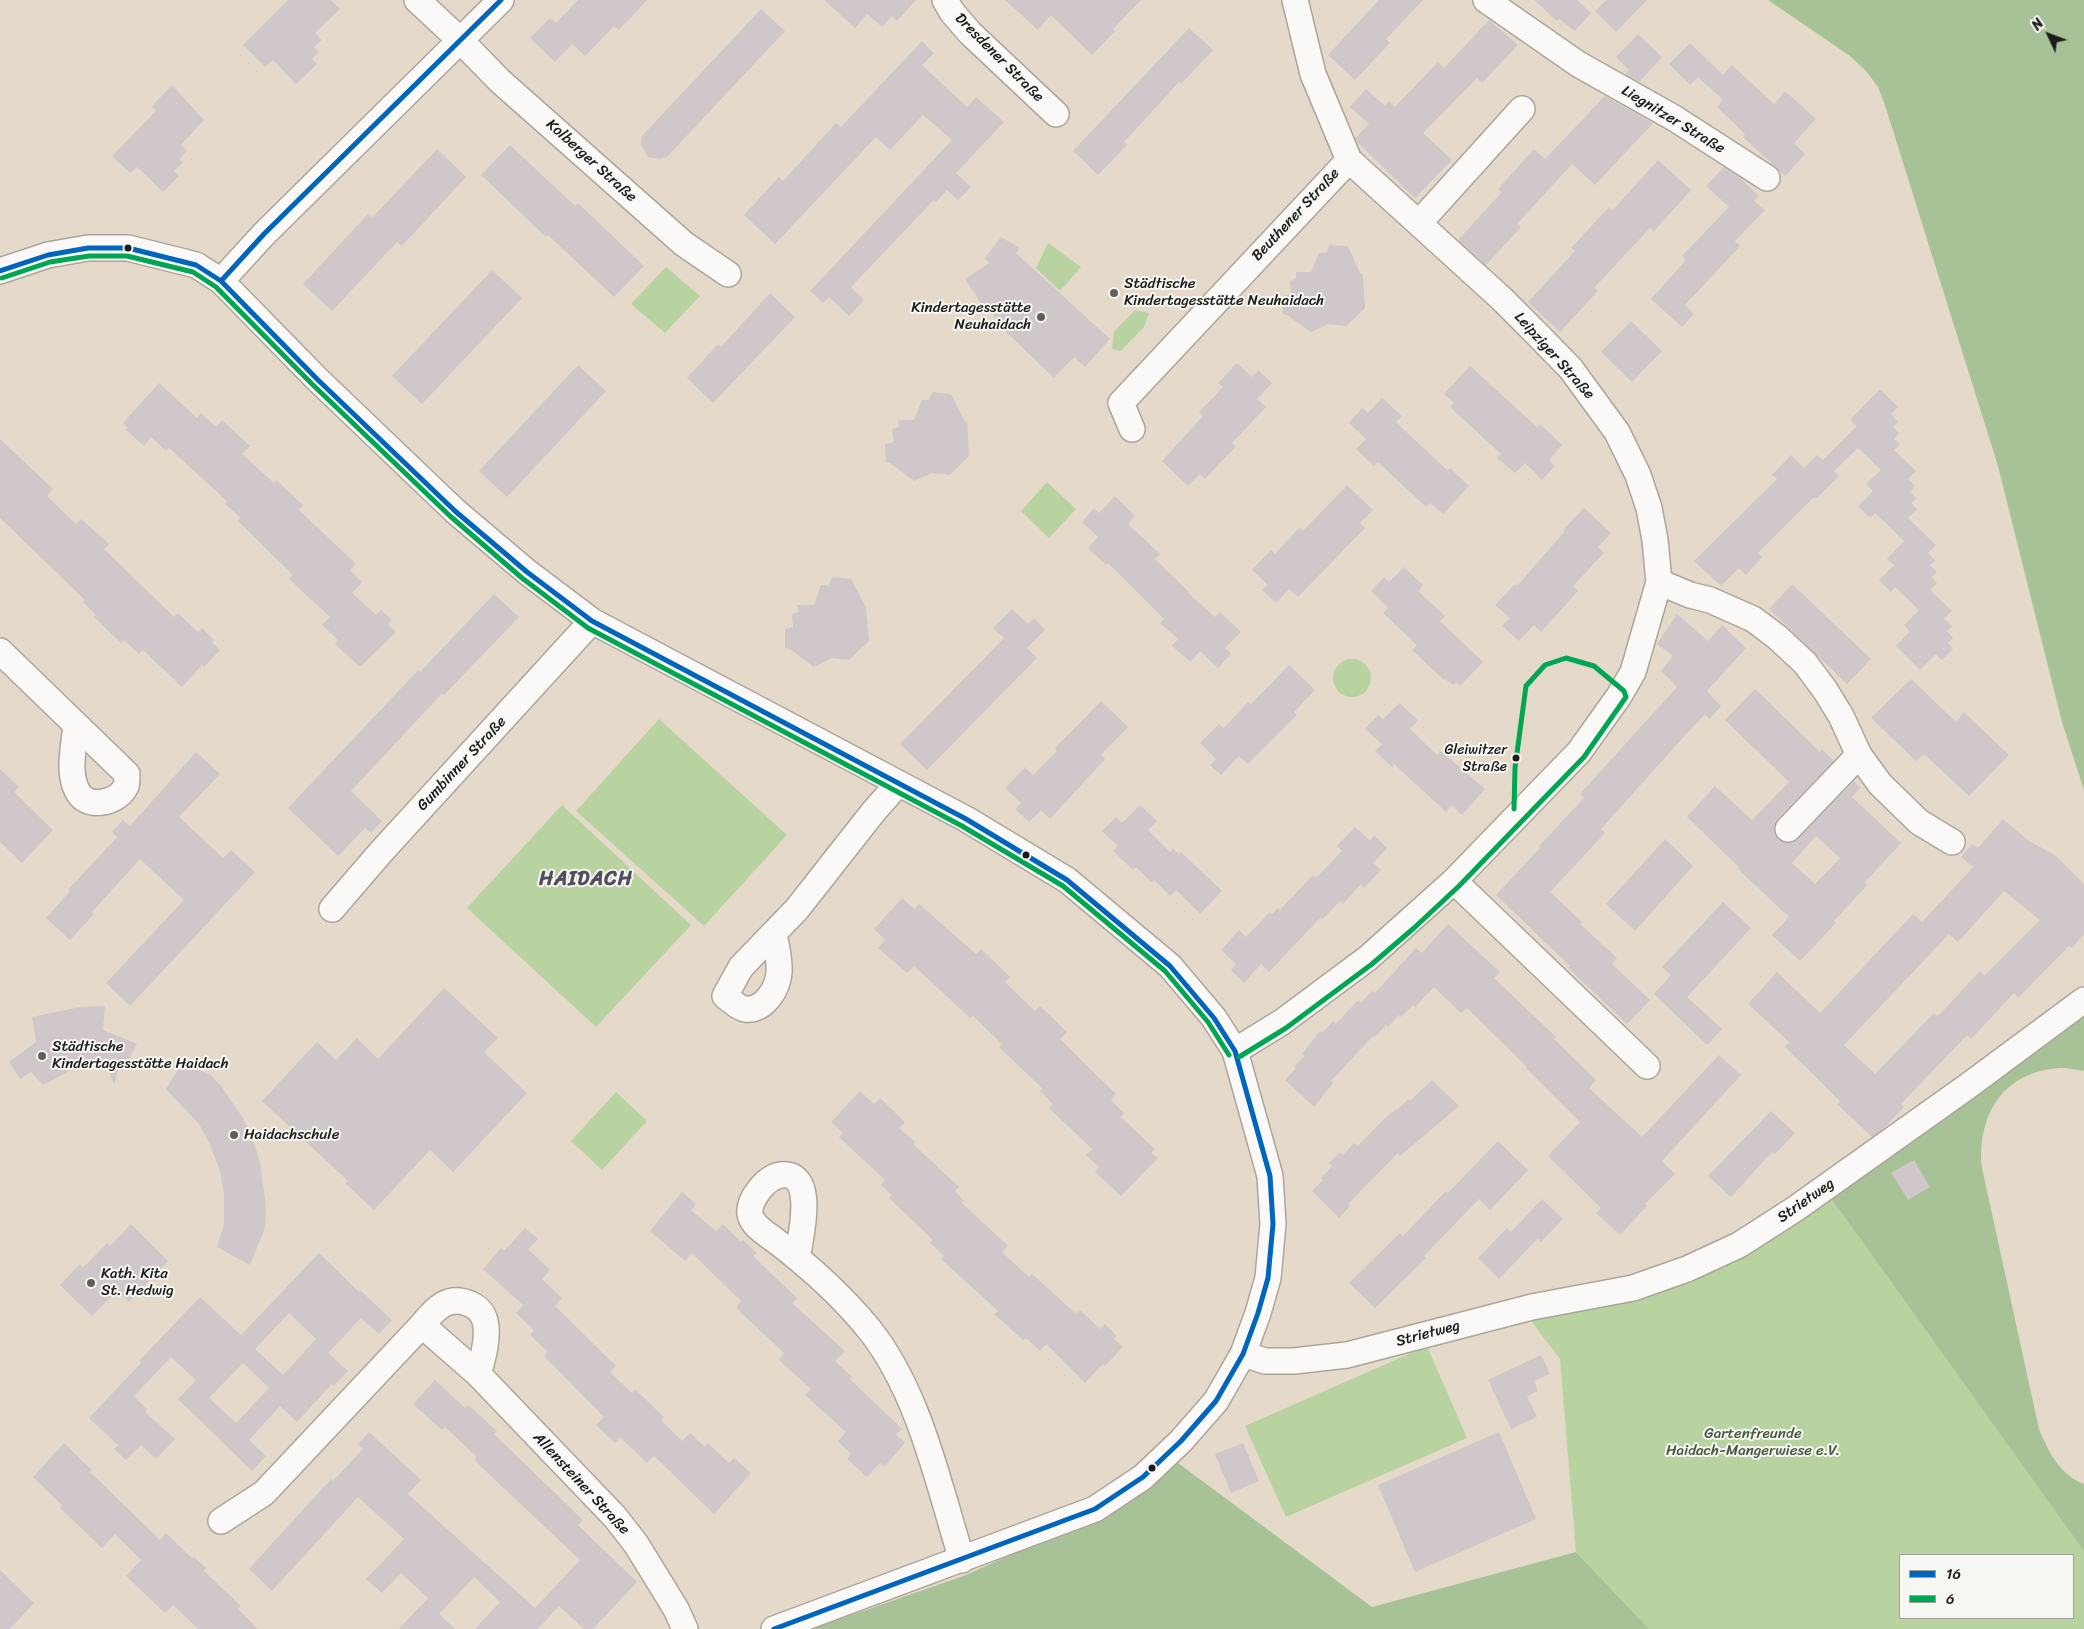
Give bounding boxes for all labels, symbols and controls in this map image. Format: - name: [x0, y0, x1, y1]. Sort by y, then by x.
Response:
- street label: Dresdener Straße: [951, 10, 1047, 106]
- north arrow: [2024, 10, 2074, 60]
- text: N: [2025, 12, 2050, 37]
- street label: Liegnitzer Straße: [1618, 82, 1728, 158]
- street label: Kolberger Straße: [542, 116, 640, 206]
- street label: Beuthener Straße: [1248, 165, 1344, 265]
- unlabelled marker: [123, 243, 133, 253]
- place label: Städtische Kindertagesstätte Neuhaidach: [1124, 275, 1324, 310]
- marker: Städtische Kindertagesstätte Neuhaidach: [1108, 287, 1120, 299]
- place label: Kindertagesstätte Neuhaidach: [911, 299, 1031, 334]
- street label: Leipziger Straße: [1510, 309, 1598, 403]
- marker: Kindertagesstätte Neuhaidach: [1035, 311, 1047, 323]
- street label: Gumbinner Straße: [414, 713, 510, 815]
- place label: Gleiwitzer Straße: [1444, 742, 1507, 774]
- marker: Gleiwitzer Straße: [1511, 753, 1521, 763]
- unlabelled marker: [1021, 850, 1031, 860]
- district label: HAIDACH: [539, 868, 633, 892]
- place label: Städtische Kindertagesstätte Haidach: [52, 1038, 229, 1073]
- marker: Städtische Kindertagesstätte Haidach: [36, 1050, 48, 1062]
- place label: Haidachschule: [244, 1126, 339, 1144]
- marker: Haidachschule: [228, 1129, 240, 1141]
- street label: Strietweg: [1774, 1175, 1838, 1227]
- place label: Kath. Kita St. Hedwig: [101, 1265, 174, 1300]
- marker: Kath. Kita St. Hedwig: [85, 1277, 97, 1289]
- street label: Strietweg: [1394, 1317, 1462, 1351]
- park label: Gartenfreunde Haidach-Mangerwiese e.V.: [1666, 1425, 1840, 1460]
- street label: Allensteiner Straße: [529, 1429, 633, 1539]
- unlabelled marker: [1147, 1463, 1157, 1473]
- legend: [1899, 1554, 2074, 1619]
- text: 16: [1946, 1561, 1961, 1587]
- text: 6: [1946, 1586, 1955, 1612]

